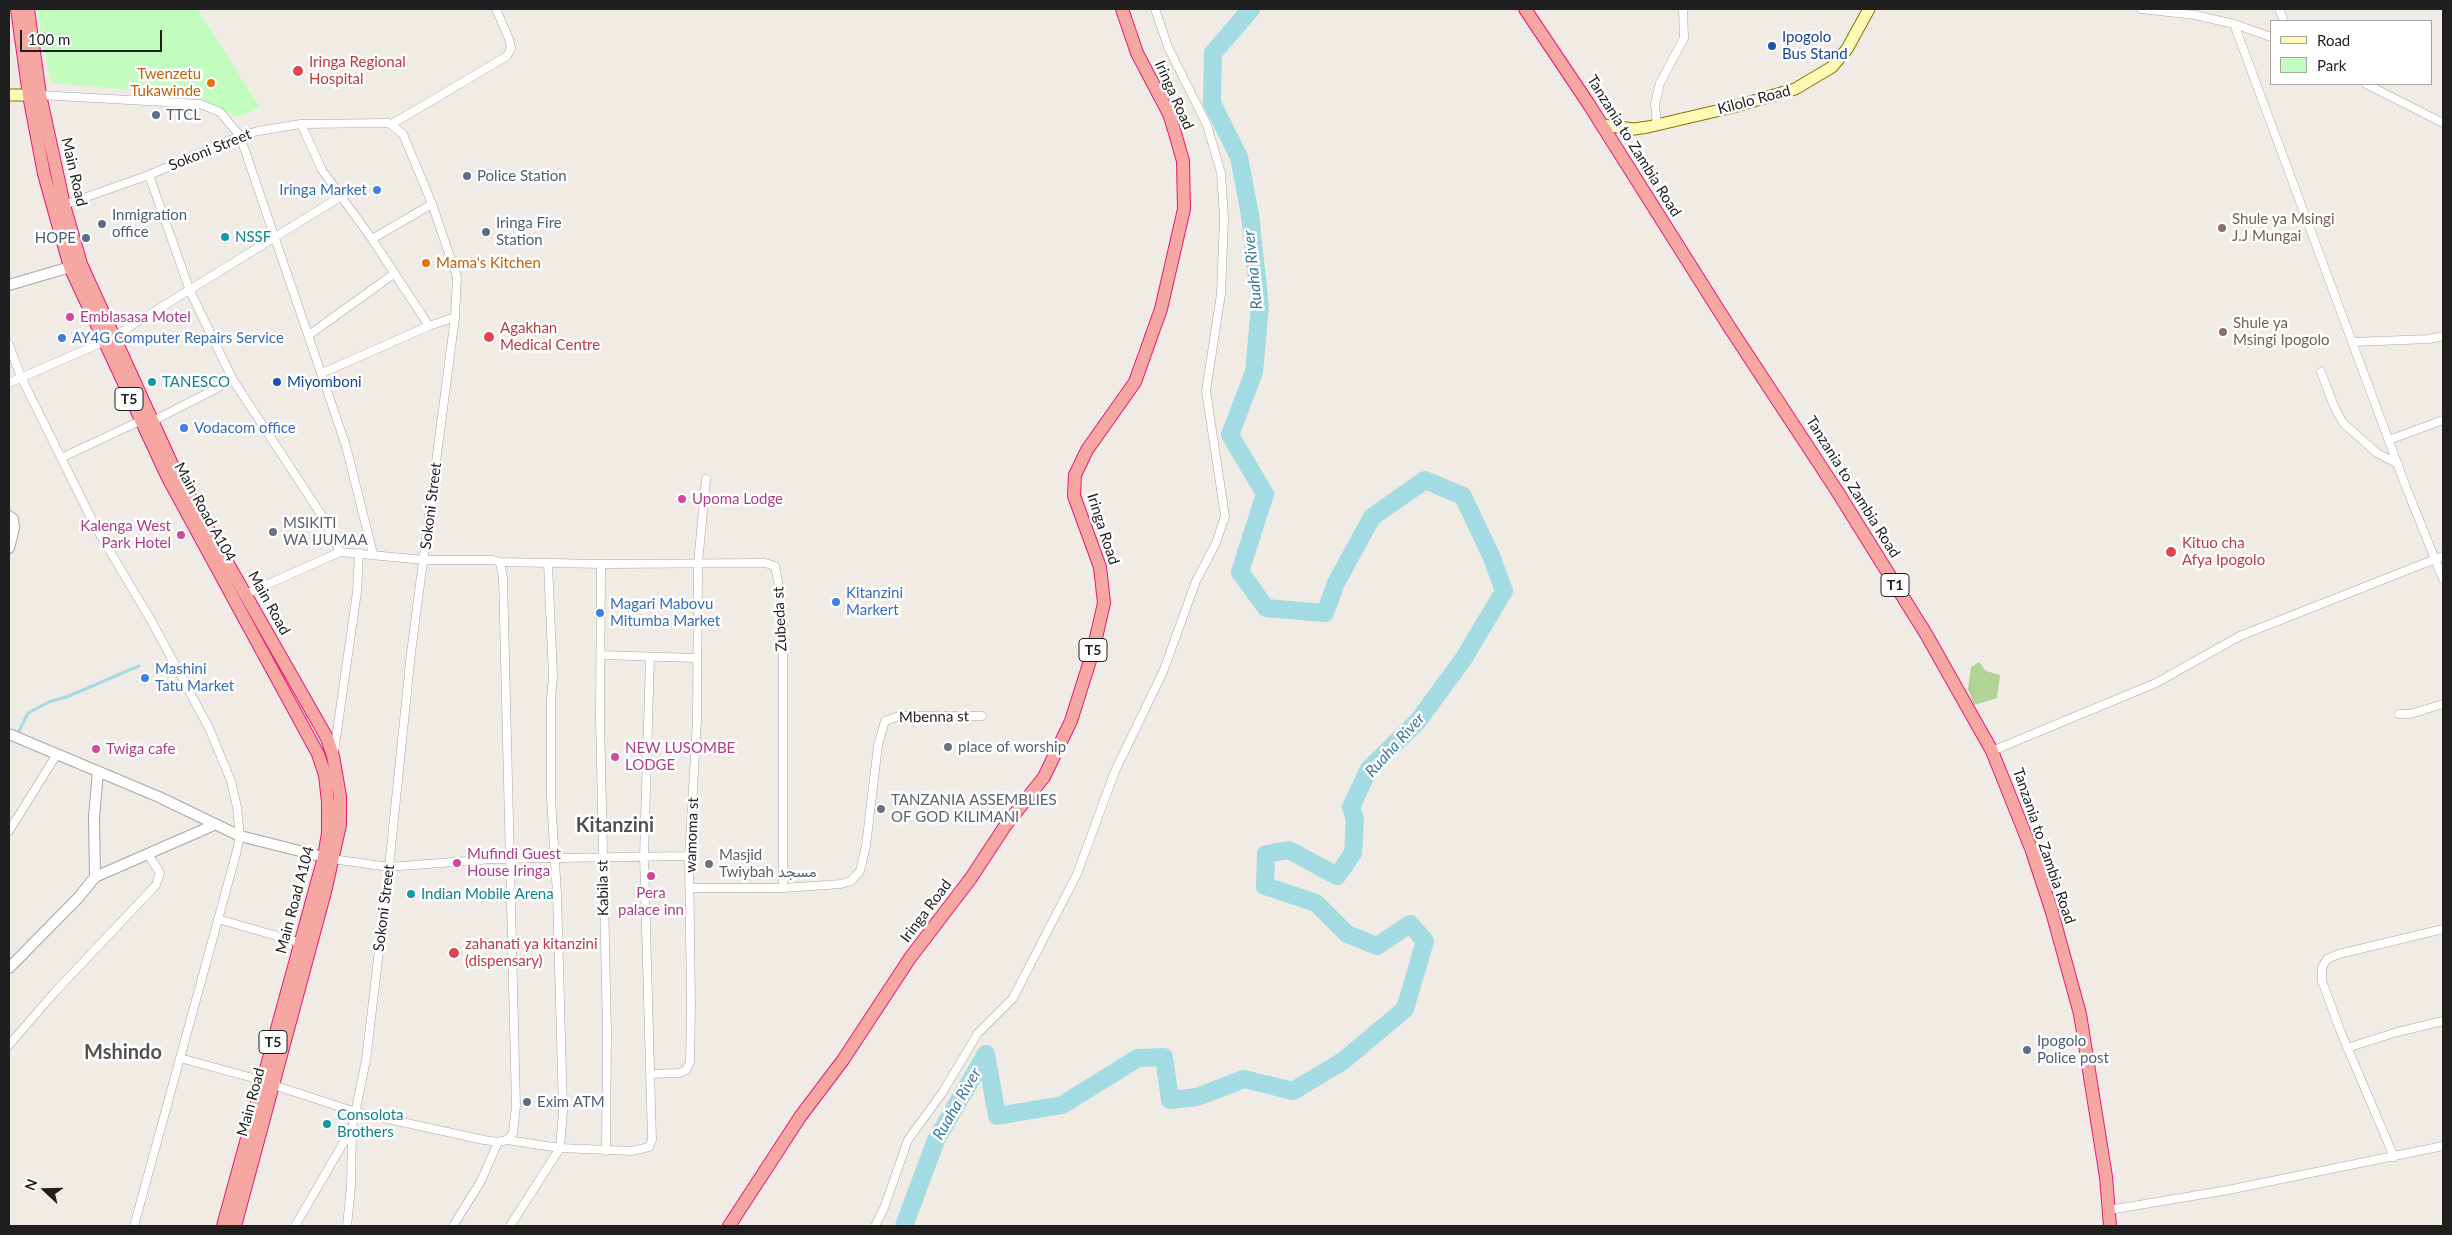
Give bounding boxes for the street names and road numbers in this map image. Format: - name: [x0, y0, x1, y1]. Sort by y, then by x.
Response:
- street label: Iringa Road: [1151, 58, 1197, 132]
- street label: Tanzania to Zambia Road: [1583, 72, 1685, 220]
- street label: Kilolo Road: [1716, 82, 1792, 118]
- street label: Sokoni Street: [166, 125, 254, 175]
- street label: Main Road: [57, 136, 91, 208]
- road number: T5: [115, 388, 143, 410]
- street label: Tanzania to Zambia Road: [1802, 413, 1904, 561]
- street label: Main Road A104: [170, 459, 240, 565]
- street label: Sokoni Street: [417, 461, 445, 551]
- street label: Iringa Road: [1083, 491, 1123, 567]
- street label: Main Road: [244, 568, 294, 638]
- road number: T1: [1881, 574, 1909, 596]
- street label: Zubeda st: [769, 586, 791, 652]
- road number: T5: [1079, 638, 1107, 662]
- street label: Mbenna st: [899, 707, 969, 727]
- street label: Tanzania to Zambia Road: [2009, 766, 2079, 926]
- street label: wamoma st: [682, 797, 702, 873]
- street label: Main Road A104: [272, 844, 318, 956]
- street label: Kabila st: [594, 860, 612, 916]
- street label: Sokoni Street: [370, 863, 398, 953]
- street label: Iringa Road: [897, 876, 955, 946]
- road number: T5: [259, 1030, 287, 1054]
- street label: Main Road: [233, 1066, 269, 1138]

